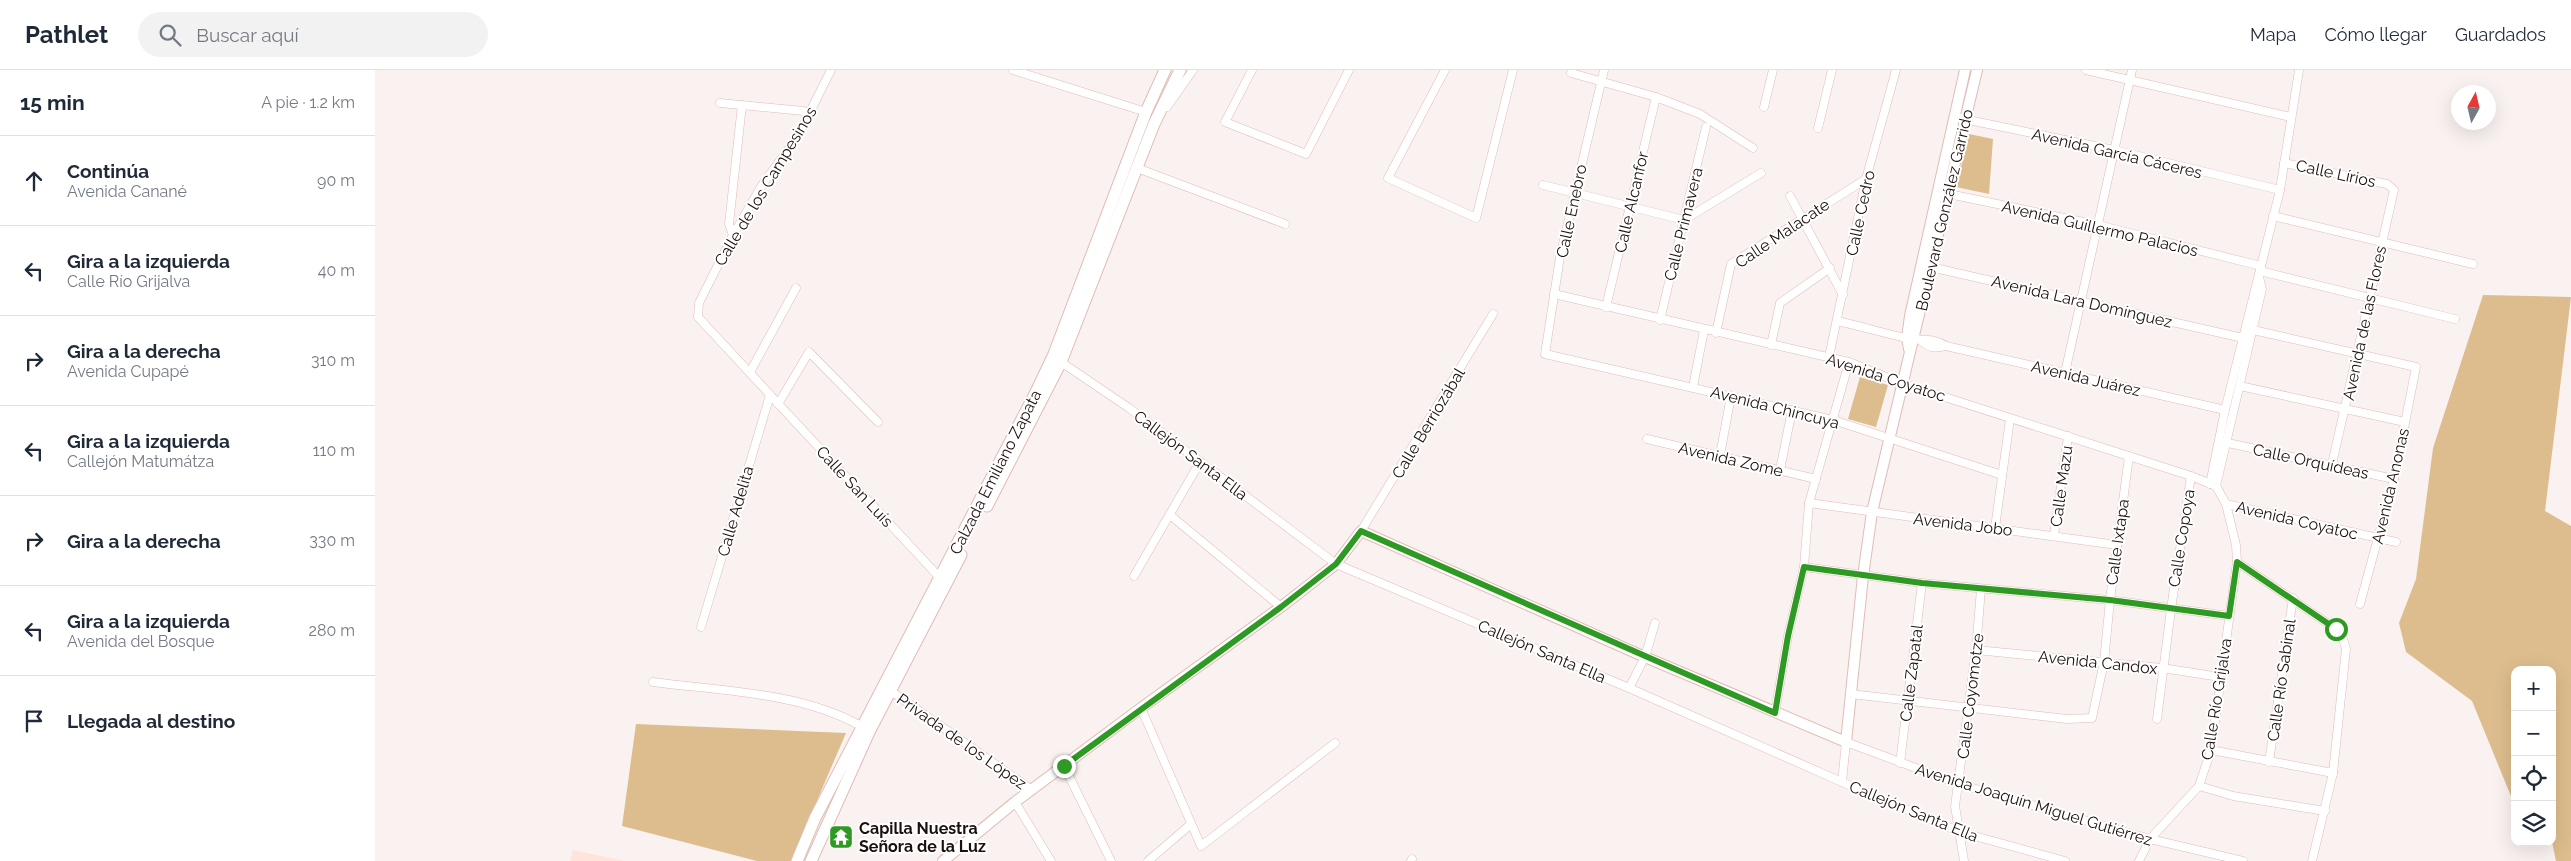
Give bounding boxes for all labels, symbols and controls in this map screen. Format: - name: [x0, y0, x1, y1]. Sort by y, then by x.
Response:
- search box: [138, 12, 488, 57]
- text: Pathlet: [25, 20, 108, 49]
- icon: search: [156, 21, 184, 49]
- text: Buscar aquí: [196, 24, 299, 46]
- text: Mapa: [2250, 24, 2296, 45]
- text: Cómo llegar: [2324, 24, 2427, 45]
- text: Guardados: [2455, 24, 2546, 45]
- north arrow: [2451, 85, 2496, 130]
- text: 15 min: [20, 90, 85, 115]
- text: A pie · 1.2 km: [261, 93, 355, 112]
- street label: Calle de los Campesinos: [710, 103, 821, 269]
- street label: Boulevard González Garrido: [1912, 107, 1977, 313]
- street label: Avenida García Cáceres: [2030, 125, 2204, 182]
- street label: Calle Alcanfor: [1611, 149, 1652, 255]
- street label: Calle Lírios: [2294, 156, 2378, 191]
- text: Continúa: [67, 160, 149, 182]
- street label: Calle Enebro: [1552, 163, 1591, 260]
- street label: Calle Primavera: [1660, 166, 1707, 283]
- icon: ahead: [20, 167, 48, 195]
- street label: Calle Cedro: [1842, 169, 1879, 258]
- text: 90 m: [317, 171, 355, 190]
- text: Avenida Canané: [67, 182, 187, 201]
- street label: Calle Malacate: [1732, 195, 1833, 272]
- street label: Avenida Guillermo Palacios: [2000, 197, 2200, 260]
- street label: Avenida de las Flores: [2339, 244, 2390, 402]
- text: Gira a la izquierda: [67, 250, 230, 272]
- icon: left: [20, 257, 48, 285]
- text: 40 m: [318, 261, 355, 280]
- street label: Avenida Lara Domínguez: [1990, 271, 2174, 332]
- text: Calle Río Grijalva: [67, 272, 190, 291]
- text: Gira a la derecha: [67, 340, 221, 362]
- icon: right: [20, 347, 48, 375]
- street label: Avenida Coyatoc: [1824, 349, 1948, 406]
- text: 310 m: [311, 351, 355, 370]
- street label: Avenida Juárez: [2029, 357, 2142, 400]
- text: Avenida Cupapé: [67, 362, 189, 381]
- street label: Calle Berriozábal: [1388, 364, 1469, 482]
- street label: Avenida Chincuya: [1709, 382, 1841, 433]
- street label: Calzada Emiliano Zapata: [946, 387, 1045, 558]
- street label: Callejón Santa Ella: [1130, 406, 1251, 504]
- street label: Avenida Anonas: [2368, 426, 2413, 546]
- text: Gira a la izquierda: [67, 430, 230, 452]
- icon: left: [20, 437, 48, 465]
- street label: Avenida Zome: [1677, 438, 1785, 481]
- street label: Calle Orquídeas: [2251, 440, 2371, 483]
- text: 110 m: [313, 441, 355, 460]
- street label: Calle San Luís: [812, 442, 897, 531]
- street label: Calle Mazu: [2046, 444, 2077, 528]
- text: Callejón Matumátza: [67, 452, 214, 471]
- street label: Calle Adelita: [714, 464, 757, 559]
- street label: Calle Copoya: [2164, 488, 2199, 588]
- street label: Avenida Coyatoc: [2234, 497, 2360, 544]
- street label: Calle Ixtapa: [2102, 498, 2133, 586]
- street label: Avenida Jobo: [1912, 509, 2013, 540]
- icon: right: [20, 527, 48, 555]
- text: Gira a la derecha: [67, 530, 221, 552]
- text: 330 m: [309, 531, 355, 550]
- text: Gira a la izquierda: [67, 610, 230, 632]
- street label: Callejón Santa Ella: [1475, 616, 1609, 687]
- icon: left: [20, 617, 48, 645]
- street label: Calle Río Sabinal: [2263, 617, 2300, 743]
- route start: [2325, 618, 2348, 641]
- text: 280 m: [309, 621, 355, 640]
- street label: Calle Zapatal: [1896, 623, 1927, 723]
- text: Avenida del Bosque: [67, 632, 214, 651]
- street label: Calle Coyomotze: [1953, 632, 1988, 760]
- street label: Calle Río Grijalva: [2197, 637, 2236, 761]
- street label: Avenida Candox: [2037, 647, 2158, 678]
- map controls: [2511, 666, 2556, 846]
- button: +: [2511, 666, 2556, 711]
- street label: Privada de los López: [893, 690, 1030, 793]
- icon: arrive: [20, 707, 48, 735]
- text: Llegada al destino: [67, 710, 235, 732]
- button: −: [2511, 711, 2556, 756]
- route end: [1053, 755, 1076, 778]
- button: locate: [2511, 756, 2556, 801]
- street label: Avenida Joaquín Miguel Gutiérrez: [1913, 759, 2155, 850]
- street label: Callejón Santa Ella: [1847, 777, 1981, 846]
- button: layers: [2511, 801, 2556, 846]
- place label: Capilla Nuestra Señora de la Luz: [859, 819, 986, 856]
- temple icon: Capilla Nuestra Señora de la Luz: [828, 824, 854, 850]

